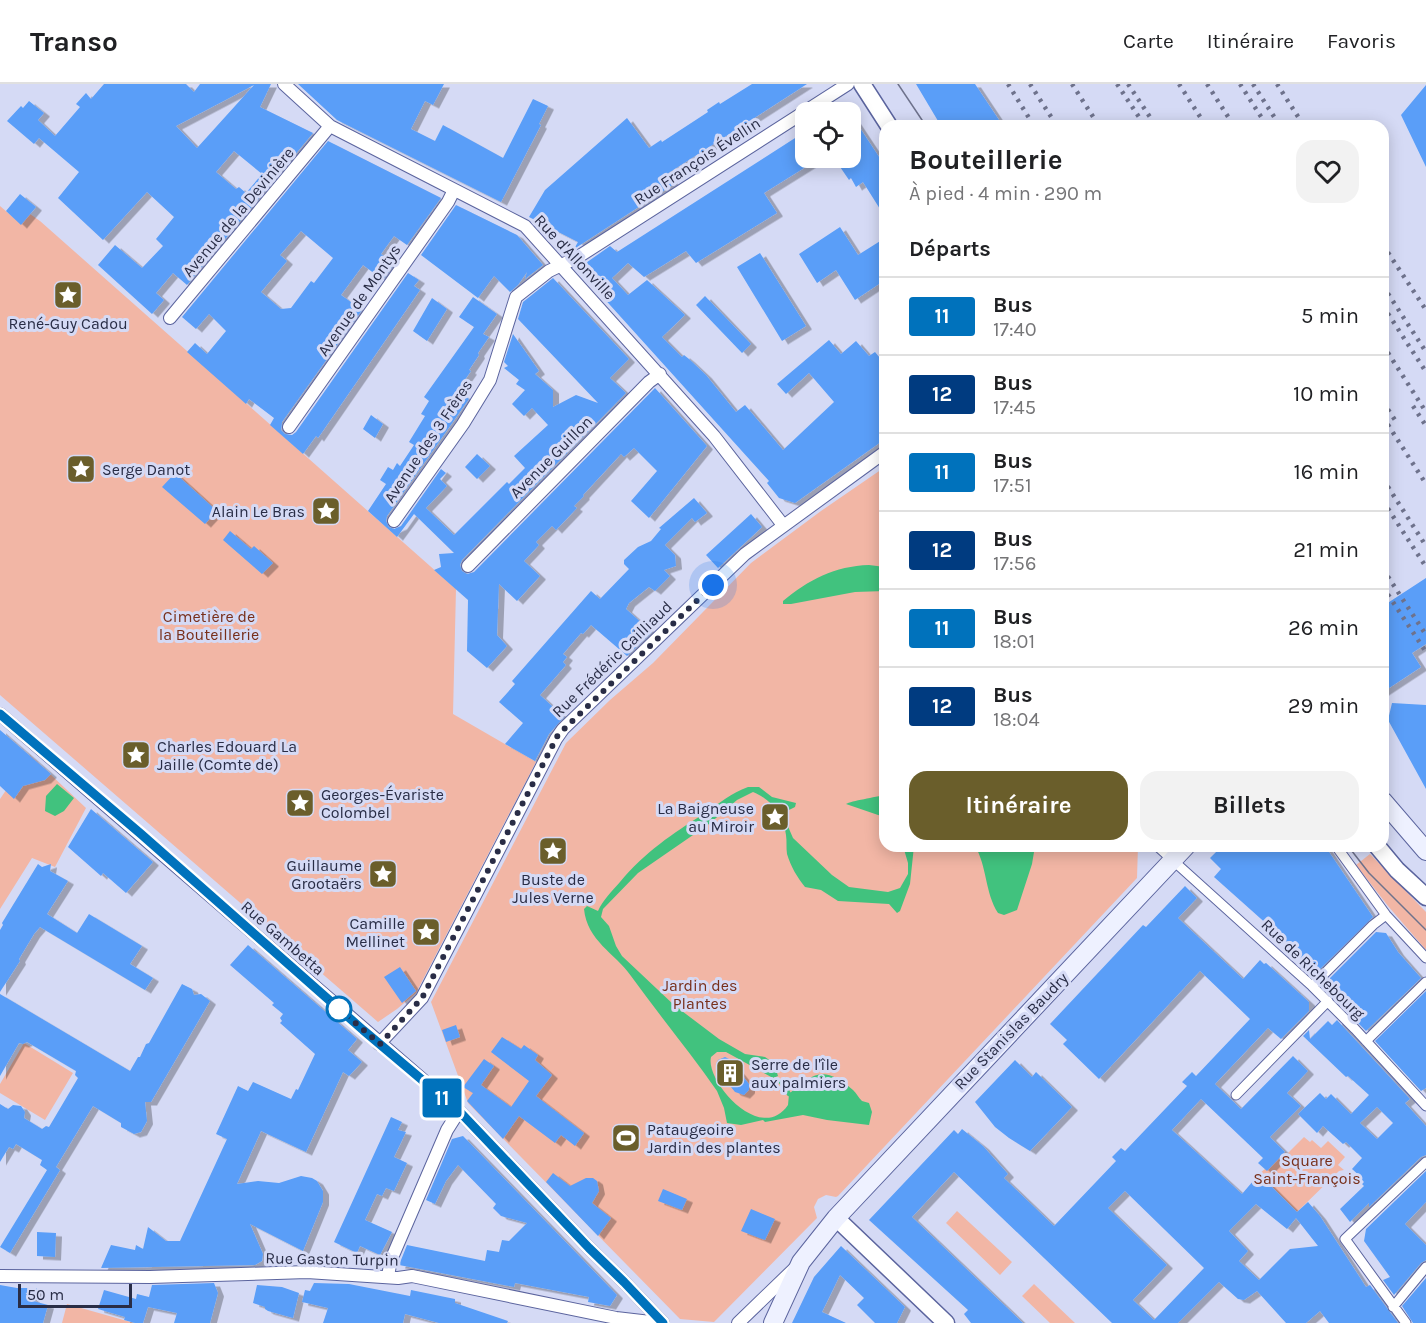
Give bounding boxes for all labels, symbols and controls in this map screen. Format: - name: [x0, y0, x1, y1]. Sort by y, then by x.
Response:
- text: Transo: [30, 25, 118, 58]
- text: Carte: [1123, 29, 1174, 53]
- text: Itinéraire: [1207, 29, 1294, 53]
- text: Favoris: [1327, 29, 1396, 53]
- map controls: [795, 102, 861, 168]
- button: locate: [795, 102, 861, 168]
- street label: Rue François Évellin: [630, 113, 764, 209]
- button: heart: [1296, 140, 1359, 203]
- street label: Avenue de la Devinière: [178, 143, 298, 281]
- text: Bouteillerie: [909, 143, 1063, 176]
- text: À pied · 4 min · 290 m: [909, 182, 1102, 205]
- street label: Rue d'Allonville: [531, 210, 619, 304]
- text: Départs: [909, 236, 991, 262]
- street label: Avenue de Montys: [313, 241, 405, 359]
- place icon: René-Guy Cadou: [52, 279, 84, 311]
- text: Bus: [993, 292, 1033, 318]
- text: 5 min: [1301, 303, 1359, 329]
- text: 11: [935, 304, 949, 328]
- place label: René-Guy Cadou: [8, 314, 128, 333]
- text: 17:40: [993, 318, 1037, 341]
- text: Bus: [993, 370, 1033, 396]
- street label: Avenue des 3 Frères: [380, 376, 476, 506]
- text: 10 min: [1293, 381, 1359, 407]
- text: 12: [932, 382, 952, 406]
- text: 17:45: [993, 396, 1036, 419]
- street label: Avenue Guillon: [506, 412, 596, 502]
- text: Bus: [993, 448, 1033, 474]
- place icon: Serge Danot: [65, 453, 97, 485]
- text: 16 min: [1293, 459, 1359, 485]
- place label: Serge Danot: [102, 460, 190, 479]
- text: 11: [935, 460, 949, 484]
- text: 17:51: [993, 474, 1032, 497]
- place icon: Alain Le Bras: [310, 495, 342, 527]
- place label: Alain Le Bras: [212, 502, 305, 521]
- text: Bus: [993, 526, 1033, 552]
- text: 21 min: [1293, 537, 1359, 563]
- text: 12: [932, 538, 952, 562]
- text: 17:56: [993, 552, 1036, 575]
- your location: [698, 570, 728, 600]
- street label: Rue Frédéric Cailliaud: [548, 597, 676, 721]
- text: Bus: [993, 604, 1033, 630]
- park label: Cimetière de la Bouteillerie: [159, 607, 259, 644]
- text: 26 min: [1288, 615, 1359, 641]
- text: 11: [935, 616, 949, 640]
- text: 18:01: [993, 630, 1035, 653]
- text: Bus: [993, 682, 1033, 708]
- text: 29 min: [1288, 693, 1359, 719]
- text: 12: [932, 694, 952, 718]
- text: 18:04: [993, 708, 1040, 731]
- place label: Charles Edouard La Jaille (Comte de): [157, 737, 297, 774]
- place icon: Charles Edouard La Jaille (Comte de): [120, 739, 152, 771]
- button: Itinéraire: [909, 771, 1128, 840]
- button: Billets: [1140, 771, 1359, 840]
- place label: Georges-Évariste Colombel: [321, 785, 444, 822]
- place icon: Georges-Évariste Colombel: [284, 787, 316, 819]
- place label: La Baigneuse au Miroir: [657, 799, 754, 836]
- place icon: La Baigneuse au Miroir: [759, 801, 791, 833]
- place icon: Buste de Jules Verne: [537, 835, 569, 867]
- place label: Guillaume Grootaërs: [287, 856, 362, 893]
- place icon: Guillaume Grootaërs: [367, 858, 399, 890]
- place label: Buste de Jules Verne: [512, 870, 594, 907]
- street label: Rue Gambetta: [237, 897, 329, 979]
- place label: Camille Mellinet: [346, 914, 405, 951]
- street label: Rue de Richebourg: [1257, 915, 1369, 1023]
- place icon: Camille Mellinet: [410, 916, 442, 948]
- street label: Rue Stanislas Baudry: [950, 968, 1072, 1094]
- park label: Jardin des Plantes: [663, 976, 737, 1013]
- unlabelled marker: [326, 996, 352, 1022]
- place label: Serre de l'île aux palmiers: [751, 1055, 846, 1092]
- building icon: Serre de l'île aux palmiers: [714, 1057, 746, 1089]
- line badge: 11: [415, 1078, 469, 1118]
- text: 11: [435, 1086, 449, 1110]
- place label: Pataugeoire Jardin des plantes: [647, 1120, 781, 1157]
- sports icon: Pataugeoire Jardin des plantes: [610, 1122, 642, 1154]
- park label: Square Saint-François: [1253, 1151, 1361, 1188]
- street label: Rue Gaston Turpin: [265, 1248, 399, 1270]
- scale bar: [18, 1281, 132, 1308]
- text: 50 m: [27, 1285, 64, 1304]

